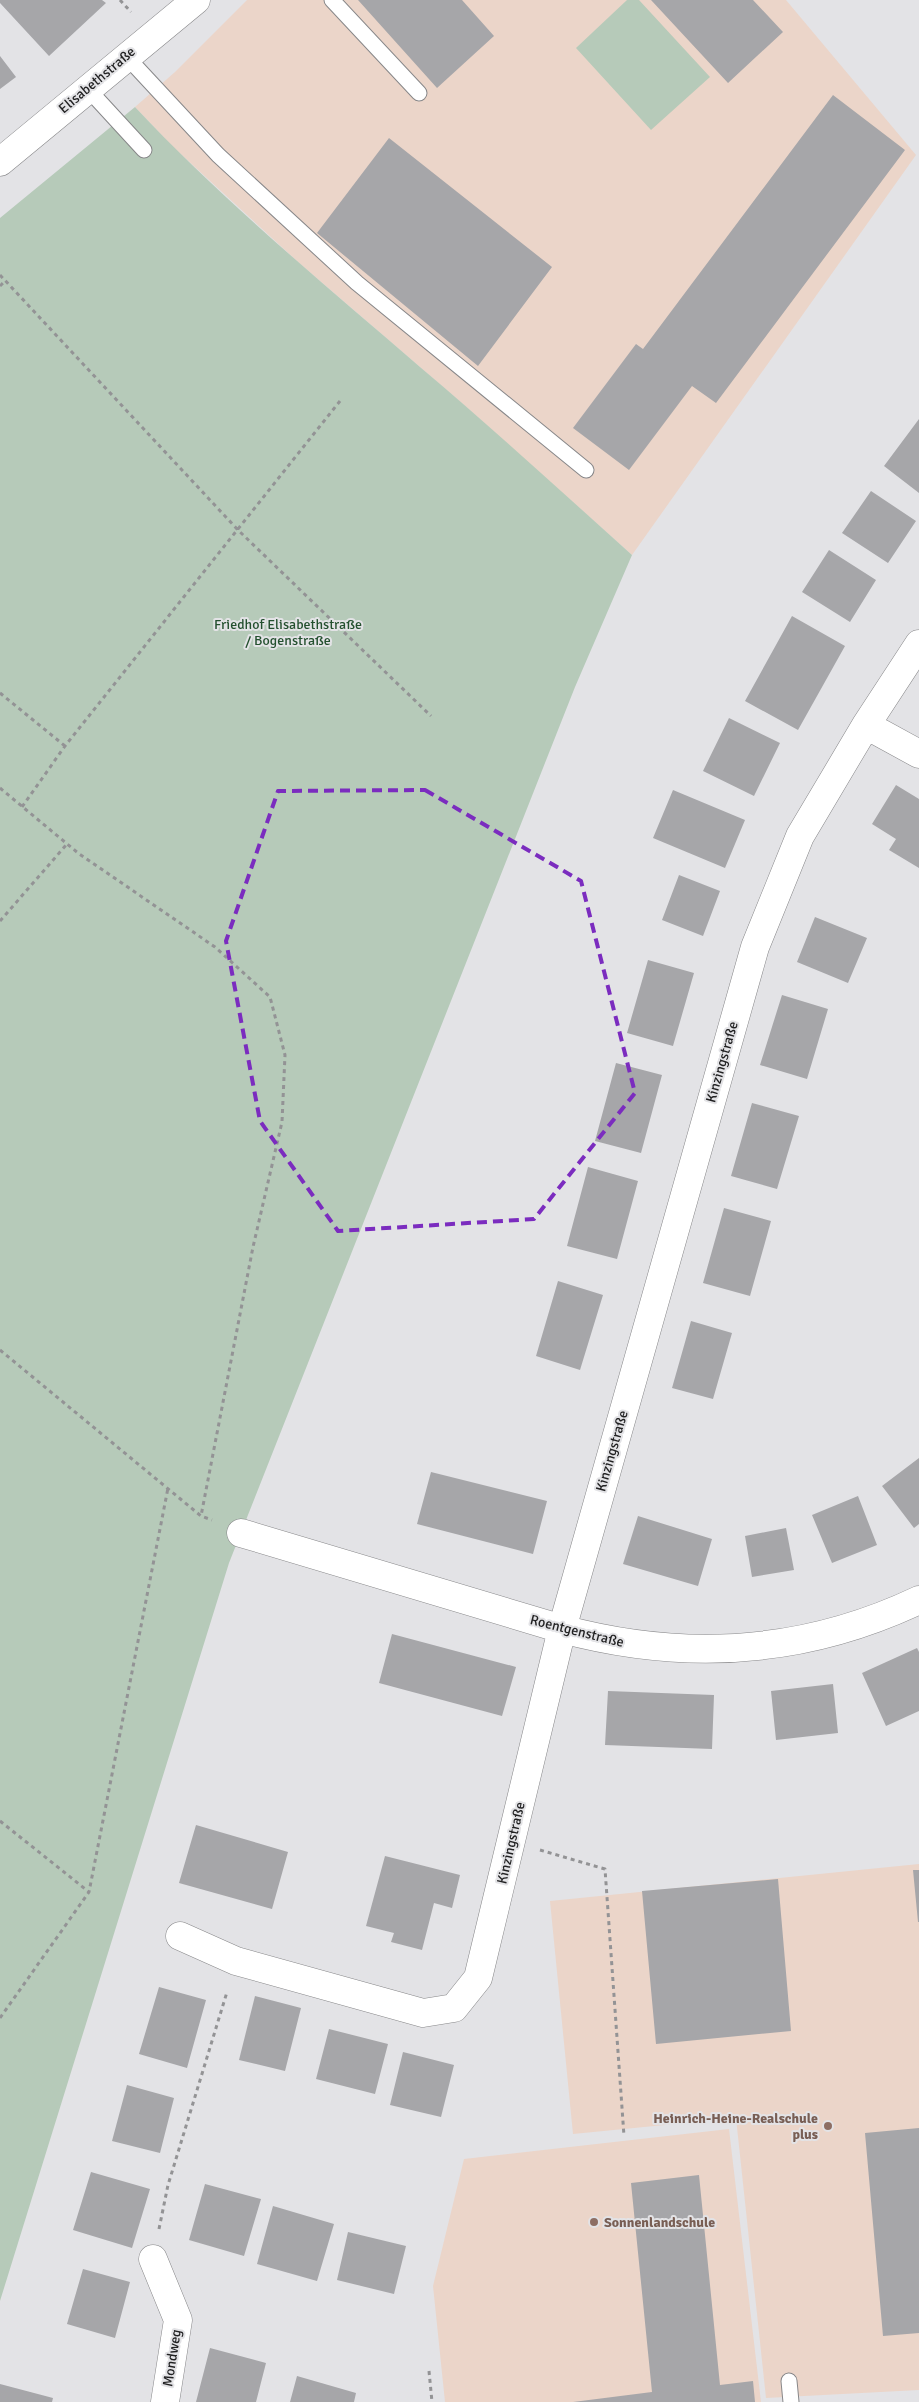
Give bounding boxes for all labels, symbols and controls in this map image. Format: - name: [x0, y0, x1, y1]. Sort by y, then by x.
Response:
- street label: Elisabethstraße: [55, 43, 139, 117]
- park label: Friedhof Elisabethstraße / Bogenstraße: [214, 616, 362, 649]
- street label: Kinzingstraße: [702, 1019, 742, 1105]
- street label: Kinzingstraße: [592, 1408, 632, 1494]
- street label: Roentgenstraße: [528, 1611, 626, 1651]
- street label: Kinzingstraße: [493, 1800, 529, 1886]
- place label: Heinrich-Heine-Realschule plus: [653, 2110, 818, 2143]
- marker: Heinrich-Heine-Realschule plus: [822, 2120, 834, 2132]
- place label: Sonnenlandschule: [604, 2214, 715, 2231]
- marker: Sonnenlandschule: [588, 2216, 600, 2228]
- street label: Mondweg: [159, 2328, 185, 2388]

